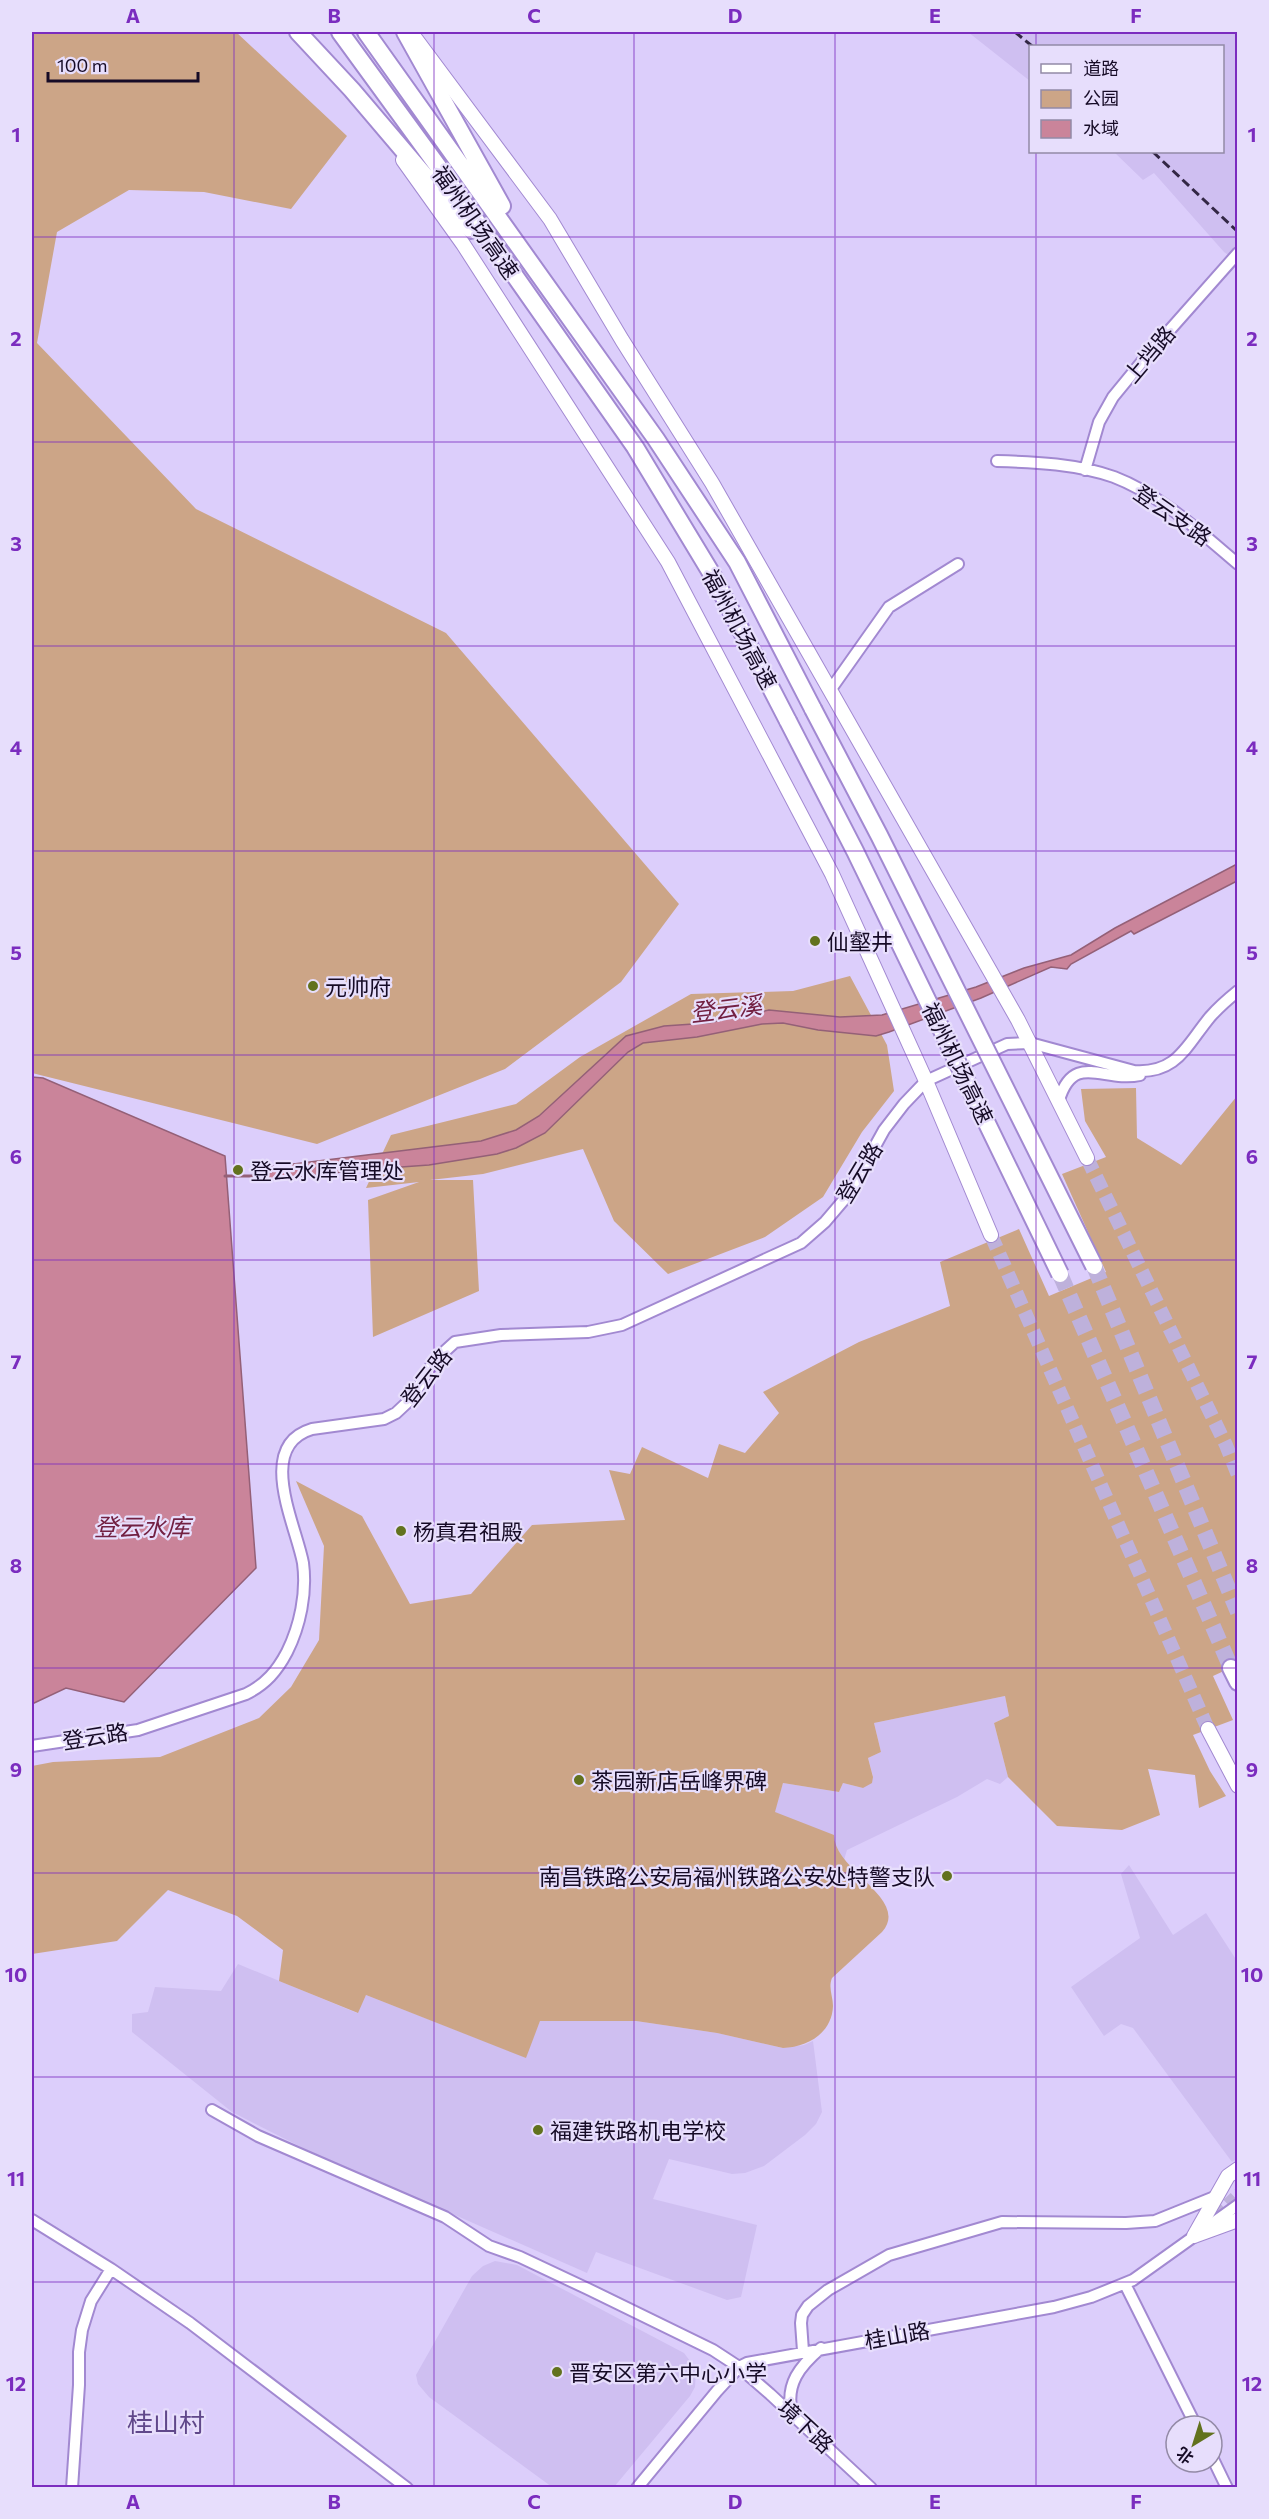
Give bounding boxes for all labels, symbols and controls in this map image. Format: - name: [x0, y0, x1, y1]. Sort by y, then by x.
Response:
- text: A: [126, 3, 140, 27]
- text: B: [327, 3, 341, 27]
- text: C: [527, 3, 541, 27]
- text: D: [728, 3, 742, 27]
- text: E: [929, 3, 941, 27]
- text: F: [1130, 3, 1142, 27]
- scale bar: [48, 45, 198, 83]
- legend: [1029, 45, 1224, 153]
- text: 100 m: [57, 54, 107, 76]
- text: 道路: [1083, 57, 1119, 79]
- text: 公园: [1083, 87, 1119, 109]
- text: 水域: [1083, 117, 1119, 139]
- text: 1: [11, 122, 21, 146]
- text: 1: [1247, 122, 1257, 146]
- street label: 福州机场高速: [427, 160, 525, 284]
- street label: 上垱路: [1117, 320, 1181, 388]
- text: 2: [10, 326, 22, 350]
- text: 2: [1246, 326, 1258, 350]
- street label: 登云支路: [1129, 479, 1217, 551]
- text: 3: [10, 531, 22, 555]
- text: 3: [1246, 531, 1258, 555]
- street label: 福州机场高速: [697, 564, 783, 694]
- text: 4: [10, 735, 22, 759]
- text: 4: [1246, 735, 1258, 759]
- place label: 仙壑井: [827, 928, 893, 955]
- marker: 仙壑井: [808, 934, 822, 948]
- text: 5: [10, 940, 22, 964]
- text: 5: [1246, 940, 1258, 964]
- place label: 元帅府: [325, 973, 391, 1000]
- marker: 元帅府: [306, 979, 320, 993]
- water label: 登云溪: [689, 989, 766, 1027]
- street label: 福州机场高速: [917, 998, 999, 1128]
- street label: 登云路: [830, 1137, 888, 1207]
- text: 6: [10, 1144, 22, 1168]
- text: 6: [1246, 1144, 1258, 1168]
- place label: 登云水库管理处: [250, 1157, 404, 1184]
- marker: 登云水库管理处: [231, 1163, 245, 1177]
- street label: 登云路: [395, 1343, 457, 1411]
- text: 7: [11, 1349, 22, 1373]
- text: 7: [1247, 1349, 1258, 1373]
- water label: 登云水库: [94, 1512, 194, 1541]
- place label: 杨真君祖殿: [413, 1518, 523, 1545]
- marker: 杨真君祖殿: [394, 1524, 408, 1538]
- text: 8: [10, 1553, 22, 1577]
- text: 8: [1246, 1553, 1258, 1577]
- street label: 登云路: [60, 1718, 130, 1754]
- text: 9: [10, 1757, 22, 1781]
- text: 9: [1246, 1757, 1258, 1781]
- place label: 茶园新店岳峰界碑: [591, 1767, 767, 1794]
- marker: 茶园新店岳峰界碑: [572, 1773, 586, 1787]
- place label: 南昌铁路公安局福州铁路公安处特警支队: [539, 1863, 935, 1890]
- marker: 南昌铁路公安局福州铁路公安处特警支队: [940, 1869, 954, 1883]
- text: 10: [5, 1962, 27, 1986]
- text: 10: [1241, 1962, 1263, 1986]
- place label: 福建铁路机电学校: [550, 2117, 726, 2144]
- marker: 福建铁路机电学校: [531, 2123, 545, 2137]
- text: 11: [7, 2166, 25, 2190]
- text: 11: [1243, 2166, 1261, 2190]
- street label: 桂山路: [862, 2316, 932, 2354]
- place label: 晋安区第六中心小学: [569, 2359, 767, 2386]
- marker: 晋安区第六中心小学: [550, 2365, 564, 2379]
- text: 12: [6, 2371, 26, 2395]
- text: 12: [1242, 2371, 1262, 2395]
- street label: 境下路: [773, 2394, 839, 2458]
- district label: 桂山村: [127, 2406, 205, 2437]
- north arrow: [1164, 2414, 1224, 2474]
- text: 北: [1172, 2444, 1197, 2469]
- text: A: [126, 2489, 140, 2513]
- text: B: [327, 2489, 341, 2513]
- text: C: [527, 2489, 541, 2513]
- text: D: [728, 2489, 742, 2513]
- text: E: [929, 2489, 941, 2513]
- text: F: [1130, 2489, 1142, 2513]

